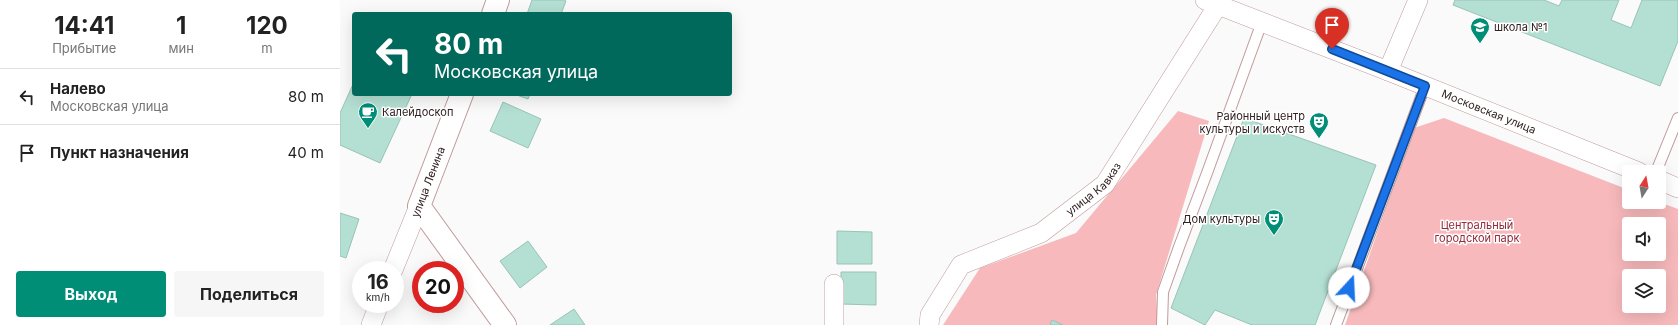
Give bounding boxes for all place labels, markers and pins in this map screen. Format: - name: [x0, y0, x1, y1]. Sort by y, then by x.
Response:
- pin: [1315, 8, 1349, 49]
- school or university icon: школа №1: [1469, 16, 1491, 44]
- place label: школа №1: [1494, 20, 1547, 34]
- cafe icon: Калейдоскоп: [357, 101, 379, 129]
- place label: Калейдоскоп: [382, 105, 453, 119]
- place label: Районный центр культуры и искуств: [1200, 109, 1305, 136]
- theatre icon: Районный центр культуры и искуств: [1308, 111, 1330, 139]
- theatre icon: Дом культуры: [1263, 208, 1285, 236]
- place label: Дом культуры: [1183, 212, 1260, 226]

